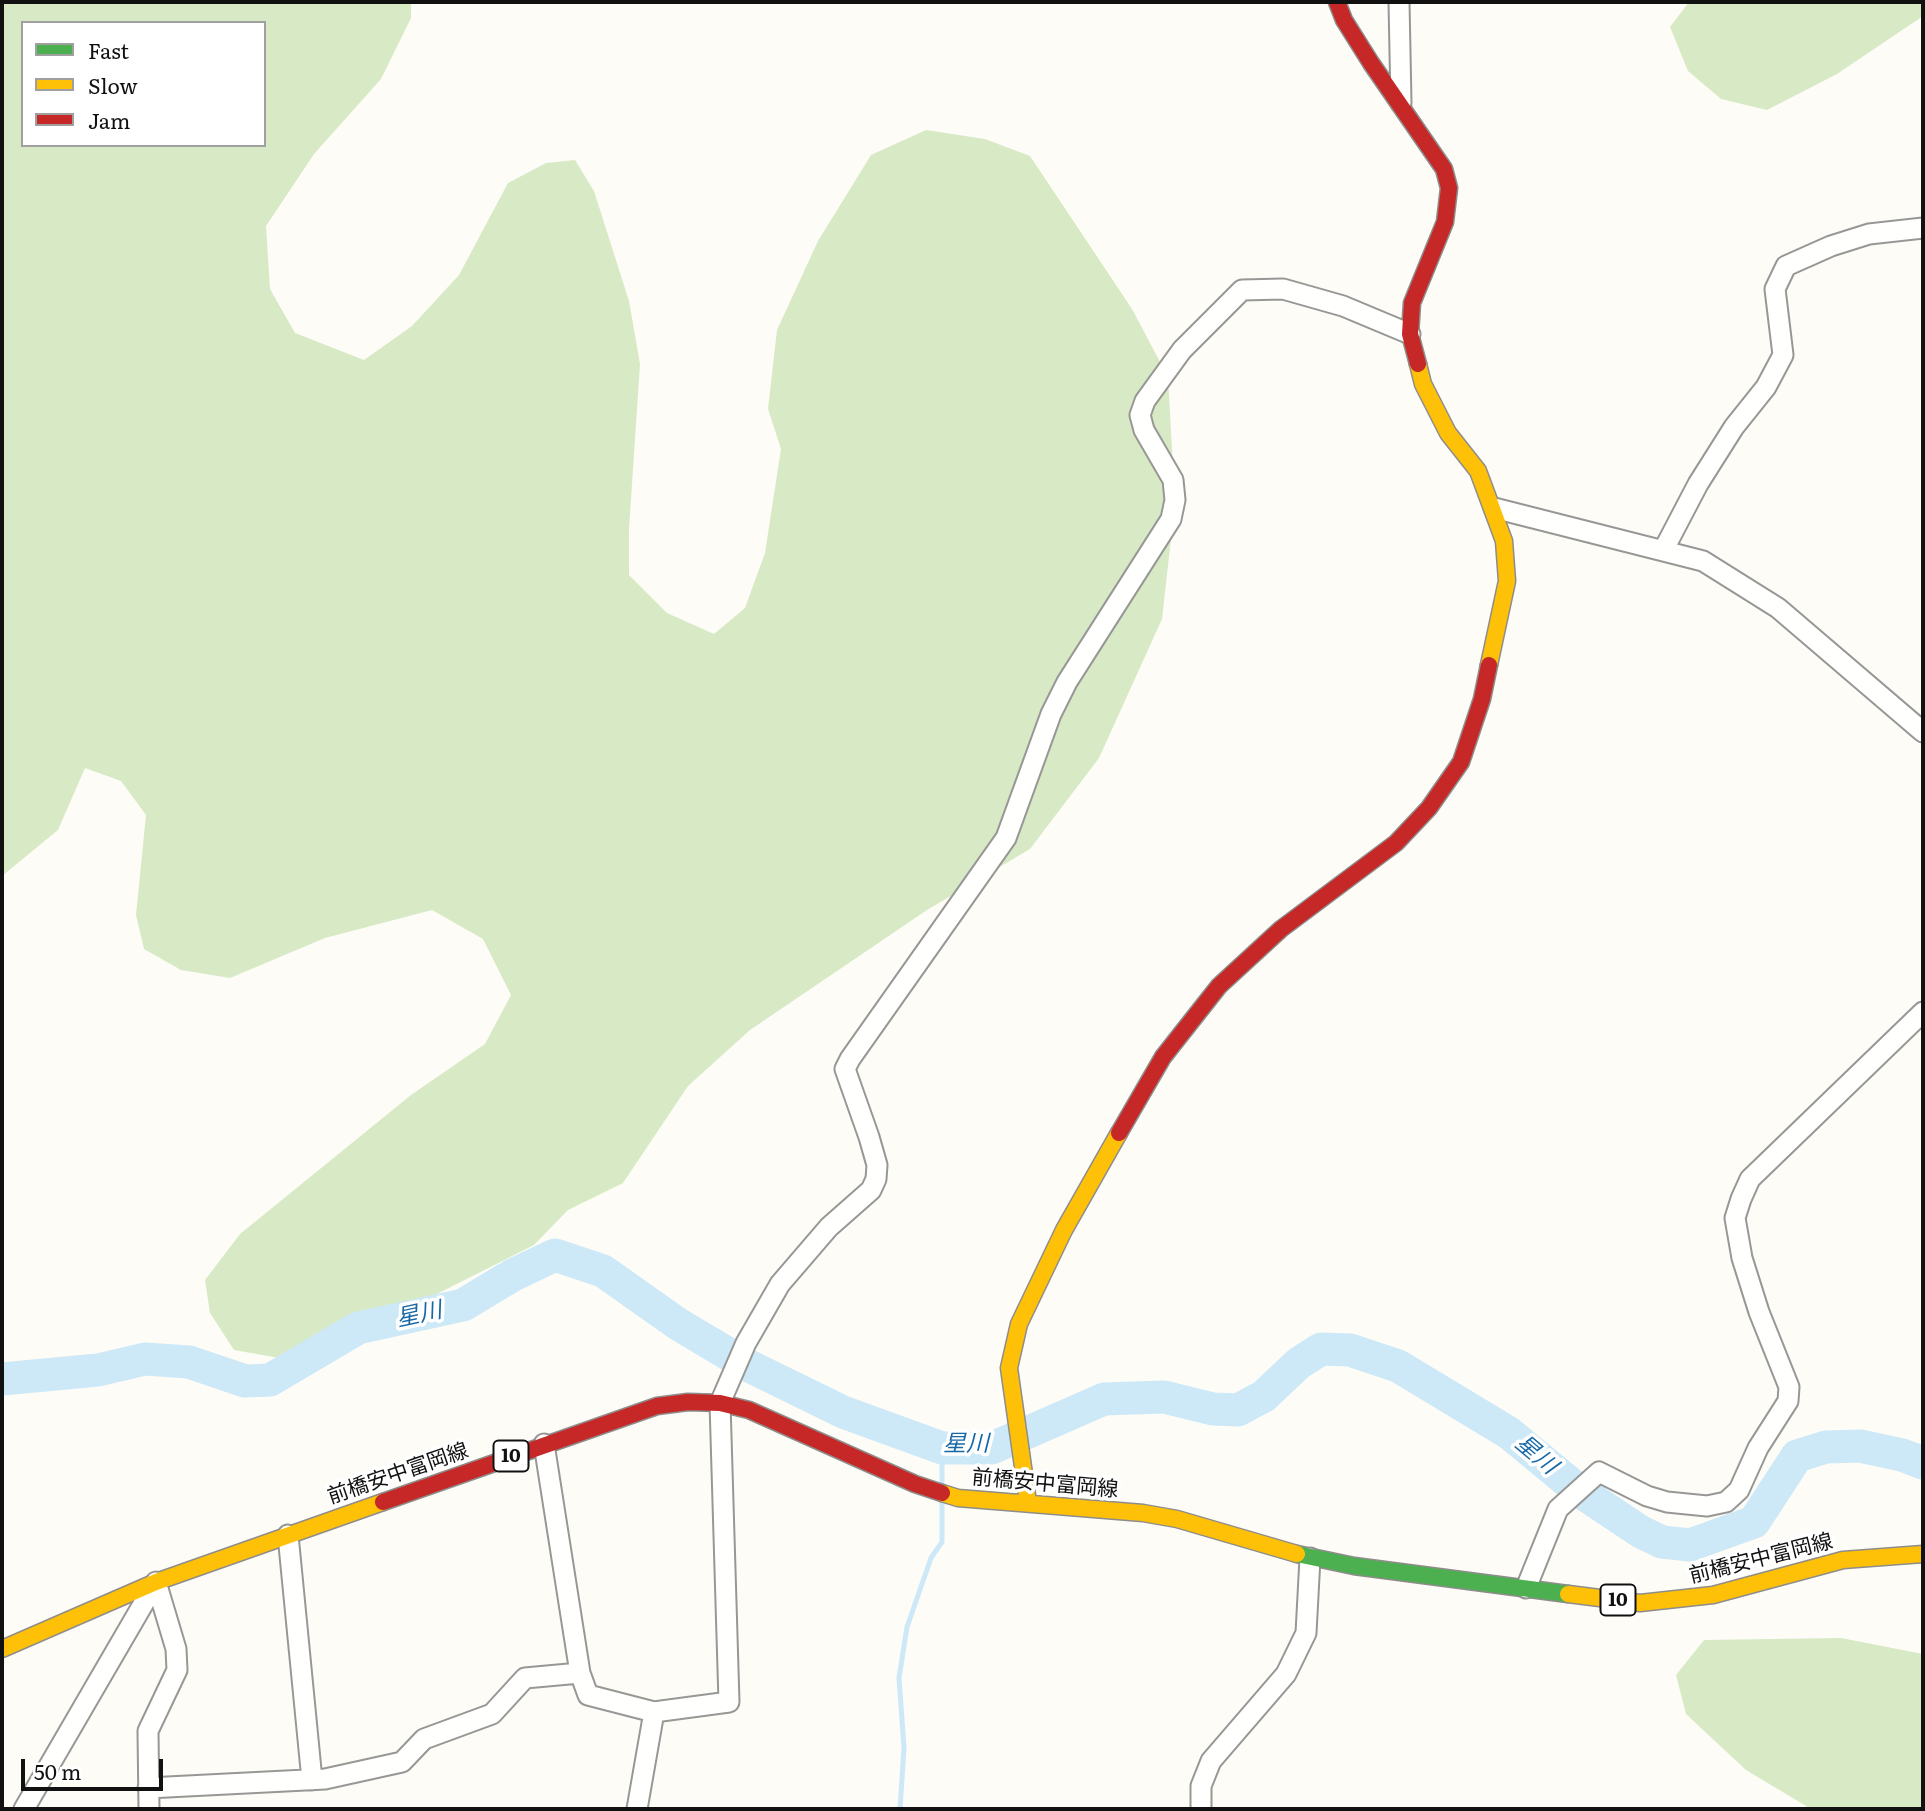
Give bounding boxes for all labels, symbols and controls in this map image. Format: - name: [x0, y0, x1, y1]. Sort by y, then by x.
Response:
- legend: [21, 21, 266, 147]
- text: Fast: [88, 34, 129, 65]
- text: Slow: [88, 69, 138, 100]
- text: Jam: [88, 104, 130, 135]
- water label: 星川: [394, 1297, 444, 1333]
- water label: 星川: [943, 1430, 989, 1458]
- water label: 星川: [1510, 1430, 1562, 1480]
- street label: 前橋安中富岡線: [324, 1438, 472, 1510]
- road number: 10: [494, 1440, 528, 1472]
- street label: 前橋安中富岡線: [971, 1465, 1119, 1503]
- street label: 前橋安中富岡線: [1687, 1529, 1835, 1589]
- road number: 10: [1600, 1584, 1636, 1616]
- scale bar: [24, 1744, 166, 1788]
- text: 50 m: [34, 1755, 81, 1786]

